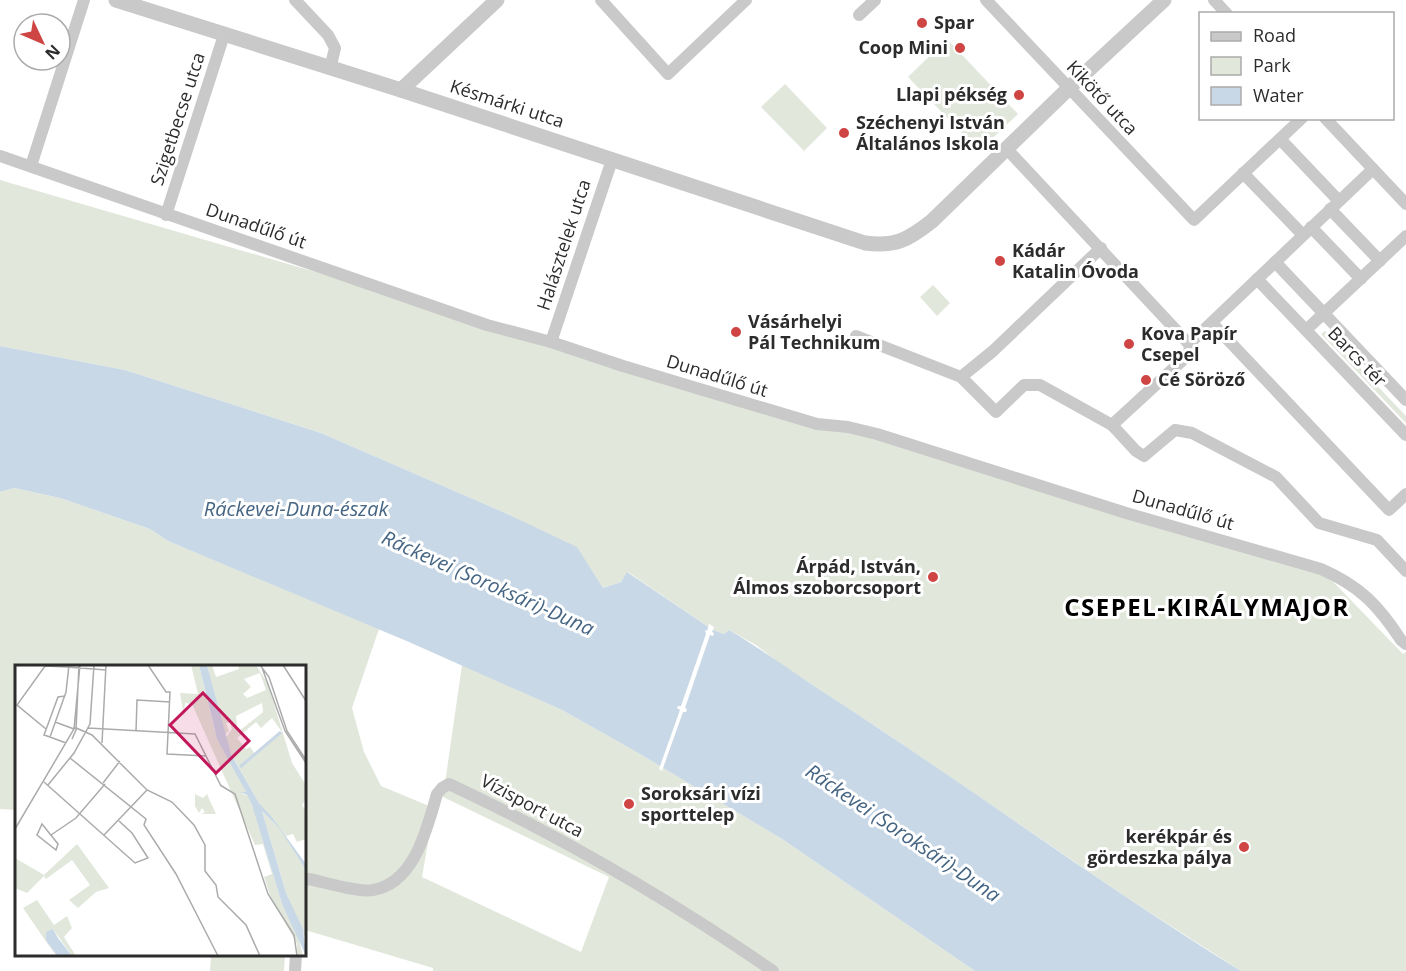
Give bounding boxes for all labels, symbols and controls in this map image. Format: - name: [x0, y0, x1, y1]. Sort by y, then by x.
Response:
- place label: Spar: [934, 10, 974, 34]
- north arrow: [12, 12, 72, 72]
- legend: [1199, 12, 1394, 120]
- marker: Spar: [915, 16, 929, 30]
- text: Road: [1253, 23, 1296, 47]
- place label: Coop Mini: [858, 35, 948, 59]
- text: N: [40, 40, 65, 65]
- marker: Coop Mini: [953, 41, 967, 55]
- street label: Szigetbecse utca: [144, 49, 210, 188]
- text: Park: [1253, 53, 1291, 77]
- street label: Kikötő utca: [1062, 55, 1144, 140]
- street label: Késmárki utca: [447, 73, 567, 133]
- place label: Llapi pékség: [896, 82, 1007, 106]
- text: Water: [1253, 83, 1304, 107]
- marker: Llapi pékség: [1012, 88, 1026, 102]
- place label: Széchenyi István Általános Iskola: [856, 110, 1005, 155]
- marker: Széchenyi István Általános Iskola: [837, 126, 851, 140]
- street label: Halásztelek utca: [531, 176, 596, 313]
- street label: Dunadűlő út: [203, 197, 310, 253]
- place label: Kádár Katalin Óvoda: [1012, 238, 1139, 283]
- marker: Kádár Katalin Óvoda: [993, 254, 1007, 268]
- place label: Vásárhelyi Pál Technikum: [748, 309, 880, 354]
- place label: Kova Papír Csepel: [1141, 321, 1237, 366]
- street label: Barcs tér: [1323, 321, 1393, 392]
- marker: Vásárhelyi Pál Technikum: [729, 325, 743, 339]
- marker: Kova Papír Csepel: [1122, 337, 1136, 351]
- street label: Dunadűlő út: [664, 348, 771, 402]
- place label: Cé Söröző: [1158, 367, 1245, 391]
- marker: Cé Söröző: [1139, 373, 1153, 387]
- street label: Dunadűlő út: [1130, 483, 1237, 535]
- water label: Ráckevei-Duna-észak: [204, 495, 389, 522]
- water label: Ráckevei (Soroksári)-Duna: [378, 524, 599, 642]
- place label: Árpád, István, Álmos szoborcsoport: [733, 554, 921, 599]
- marker: Árpád, István, Álmos szoborcsoport: [926, 570, 940, 584]
- district label: CSEPEL-KIRÁLYMAJOR: [1064, 590, 1350, 623]
- inset map: [15, 665, 306, 956]
- water label: Ráckevei (Soroksári)-Duna: [801, 757, 1006, 908]
- street label: Vízisport utca: [477, 768, 588, 842]
- place label: Soroksári vízi sporttelep: [641, 781, 761, 826]
- marker: Soroksári vízi sporttelep: [622, 797, 636, 811]
- place label: kerékpár és gördeszka pálya: [1087, 824, 1232, 869]
- marker: kerékpár és gördeszka pálya: [1237, 840, 1251, 854]

